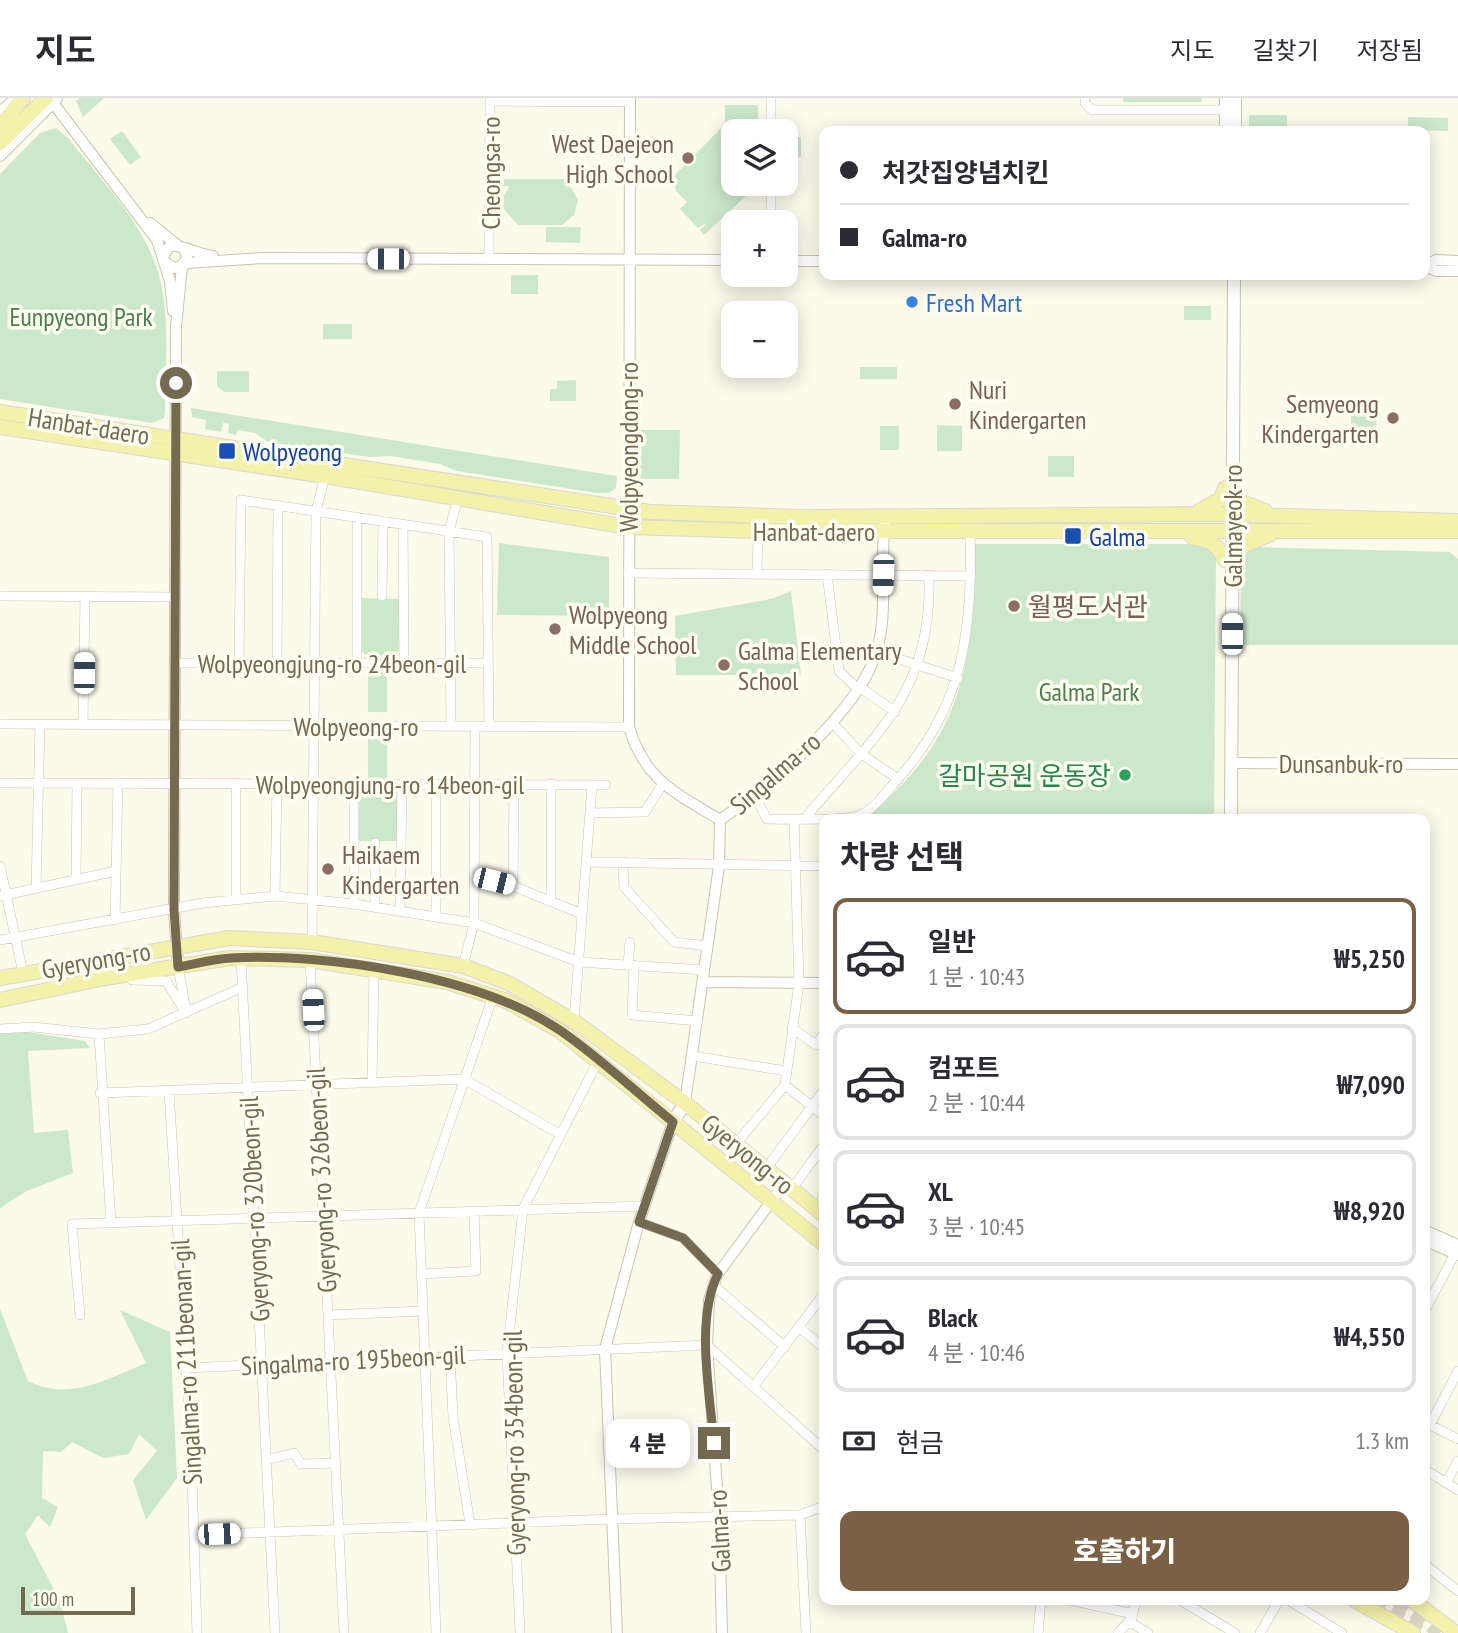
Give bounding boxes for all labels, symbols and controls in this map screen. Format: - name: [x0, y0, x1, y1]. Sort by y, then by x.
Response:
- text: 지도: [35, 28, 96, 71]
- text: 지도: [1170, 35, 1215, 66]
- text: 길찾기: [1253, 35, 1319, 66]
- text: 저장됨: [1357, 35, 1423, 66]
- street label: Cheongsa-ro: [474, 117, 507, 229]
- map controls: [721, 119, 798, 378]
- button: layers: [721, 119, 798, 196]
- place label: West Daejeon High School: [552, 127, 674, 190]
- marker: West Daejeon High School: [680, 150, 696, 166]
- text: 처갓집양념치킨: [882, 156, 1049, 189]
- button: +: [721, 210, 798, 287]
- text: Galma-ro: [882, 221, 967, 254]
- car: [368, 249, 410, 270]
- place label: Fresh Mart: [926, 286, 1022, 319]
- marker: Fresh Mart: [904, 294, 920, 310]
- park label: Eunpyeong Park: [9, 300, 153, 333]
- button: −: [721, 301, 798, 378]
- street label: Wolpyeongdong-ro: [612, 362, 645, 532]
- route start: [160, 367, 192, 399]
- place label: Nuri Kindergarten: [969, 373, 1086, 436]
- place label: Semyeong Kindergarten: [1262, 387, 1379, 450]
- marker: Nuri Kindergarten: [947, 396, 963, 412]
- street label: Hanbat-daero: [26, 400, 152, 452]
- marker: Semyeong Kindergarten: [1385, 410, 1401, 426]
- place label: Wolpyeong: [243, 435, 342, 468]
- marker: Wolpyeong: [217, 441, 237, 461]
- street label: Galmayeok-ro: [1216, 464, 1249, 588]
- street label: Hanbat-daero: [753, 515, 875, 548]
- place label: Galma: [1089, 520, 1146, 553]
- marker: Galma: [1063, 526, 1083, 546]
- car: [872, 554, 895, 596]
- place label: 월평도서관: [1028, 590, 1148, 623]
- place label: Wolpyeong Middle School: [569, 598, 696, 661]
- marker: 월평도서관: [1006, 598, 1022, 614]
- car: [1222, 613, 1243, 655]
- marker: Wolpyeong Middle School: [547, 621, 563, 637]
- place label: Galma Elementary School: [738, 634, 902, 697]
- street label: Wolpyeongjung-ro 24beon-gil: [198, 647, 466, 680]
- car: [74, 652, 95, 694]
- marker: Galma Elementary School: [716, 657, 732, 673]
- park label: Galma Park: [1039, 675, 1139, 708]
- street label: Wolpyeong-ro: [294, 710, 418, 743]
- street label: Singalma-ro: [723, 725, 827, 821]
- street label: Dunsanbuk-ro: [1279, 747, 1403, 780]
- place label: 갈마공원 운동장: [938, 759, 1111, 792]
- marker: 갈마공원 운동장: [1117, 767, 1133, 783]
- street label: Wolpyeongjung-ro 14beon-gil: [256, 768, 524, 801]
- text: 차량 선택: [840, 835, 964, 877]
- place label: Haikaem Kindergarten: [342, 838, 459, 901]
- marker: Haikaem Kindergarten: [320, 861, 336, 877]
- car: [472, 866, 517, 896]
- icon: car: [844, 925, 907, 988]
- text: 일반: [928, 925, 976, 958]
- street label: Gyeryong-ro: [39, 934, 153, 986]
- text: ₩5,250: [1334, 942, 1405, 975]
- text: 1 분 · 10:43: [928, 962, 1025, 991]
- car: [302, 988, 325, 1032]
- icon: car: [844, 1051, 907, 1114]
- text: 컴포트: [928, 1051, 1000, 1084]
- street label: Gyeryong-ro 326beon-gil: [299, 1067, 343, 1293]
- text: ₩7,090: [1337, 1068, 1405, 1101]
- text: 2 분 · 10:44: [928, 1088, 1025, 1117]
- street label: Gyeryong-ro 320beon-gil: [232, 1096, 276, 1322]
- street label: Gyeryong-ro: [695, 1107, 801, 1201]
- text: XL: [928, 1175, 953, 1208]
- icon: car: [844, 1177, 907, 1240]
- text: ₩8,920: [1334, 1194, 1405, 1227]
- text: 3 분 · 10:45: [928, 1212, 1025, 1241]
- street label: Singalma-ro 211beonan-gil: [163, 1238, 209, 1486]
- text: Black: [928, 1301, 978, 1334]
- icon: car: [844, 1303, 907, 1366]
- text: ₩4,550: [1334, 1320, 1405, 1353]
- street label: Gyeryong-ro 354beon-gil: [496, 1330, 532, 1556]
- street label: Singalma-ro 195beon-gil: [240, 1338, 466, 1382]
- text: 4 분 · 10:46: [928, 1338, 1025, 1367]
- callout: 4 분: [606, 1418, 690, 1468]
- icon: cash: [840, 1422, 878, 1460]
- text: 현금: [896, 1426, 944, 1459]
- text: 1.3 km: [1355, 1426, 1409, 1455]
- route end: [698, 1427, 730, 1459]
- text: 4 분: [630, 1429, 666, 1458]
- street label: Galma-ro: [700, 1489, 738, 1573]
- button: 호출하기: [840, 1511, 1409, 1591]
- car: [198, 1523, 241, 1545]
- scale bar: [21, 1584, 135, 1616]
- text: 100 m: [32, 1587, 74, 1611]

